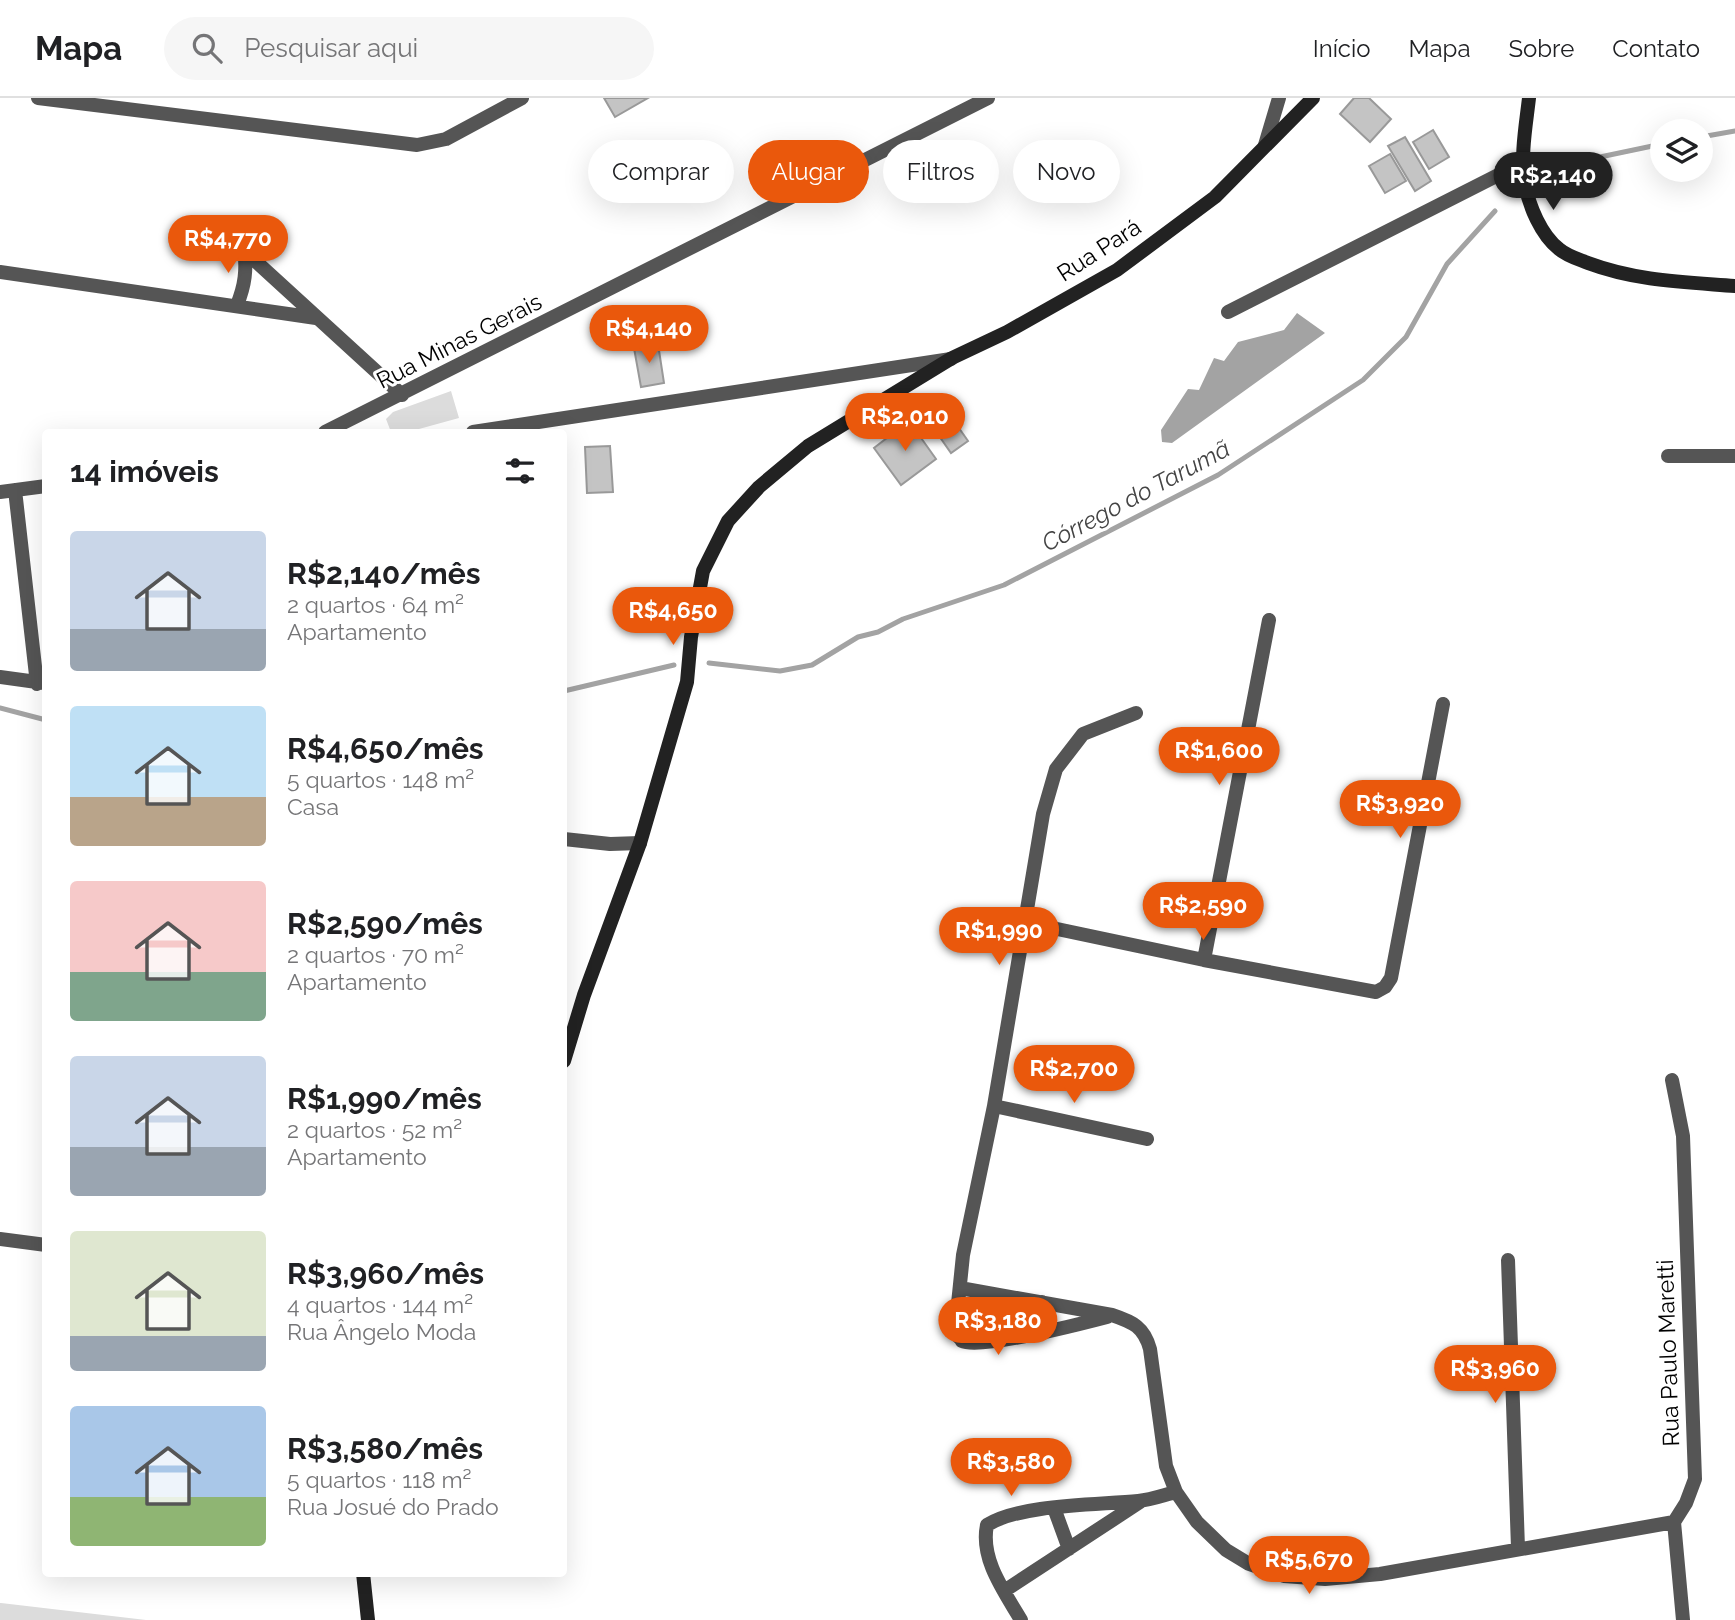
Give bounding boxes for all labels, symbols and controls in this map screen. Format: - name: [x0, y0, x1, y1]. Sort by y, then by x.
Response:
- search box: [164, 17, 654, 80]
- text: Mapa: [35, 29, 122, 68]
- icon: search: [188, 29, 226, 67]
- text: Pesquisar aqui: [244, 33, 418, 63]
- text: Início: [1313, 34, 1371, 63]
- text: Mapa: [1409, 34, 1470, 63]
- text: Sobre: [1508, 34, 1574, 63]
- text: Contato: [1612, 34, 1700, 63]
- map controls: [1650, 119, 1713, 182]
- button: layers: [1650, 119, 1713, 182]
- chip: Comprar: [588, 140, 734, 203]
- chip: Alugar: [748, 140, 869, 203]
- chip: Filtros: [883, 140, 999, 203]
- chip: Novo: [1013, 140, 1120, 203]
- pin: R$2,140: [1488, 152, 1618, 212]
- text: R$2,140: [1510, 161, 1596, 188]
- street label: Rua Pará: [1052, 213, 1146, 287]
- pin: R$4,770: [163, 216, 293, 275]
- text: R$4,770: [184, 224, 272, 251]
- street label: Rua Minas Gerais: [372, 287, 546, 394]
- pin: R$4,140: [584, 306, 714, 365]
- text: R$4,140: [606, 314, 692, 341]
- pin: R$2,010: [840, 394, 970, 453]
- text: R$2,010: [861, 402, 949, 429]
- water label: Córrego do Tarumã: [1037, 434, 1235, 557]
- icon: filters: [501, 452, 539, 490]
- text: 14 imóveis: [70, 454, 219, 489]
- text: R$2,140/mês: [287, 556, 481, 591]
- icon: home: [126, 559, 210, 643]
- pin: R$4,650: [608, 588, 738, 647]
- text: 2 quartos · 64 m²: [287, 591, 464, 618]
- text: R$4,650: [628, 596, 718, 623]
- text: Apartamento: [287, 618, 427, 645]
- pin: R$1,600: [1154, 728, 1284, 787]
- text: R$4,650/mês: [287, 731, 484, 766]
- icon: home: [126, 734, 210, 818]
- text: R$1,600: [1175, 736, 1263, 763]
- text: 5 quartos · 148 m²: [287, 766, 474, 793]
- pin: R$3,920: [1335, 780, 1465, 840]
- text: R$3,920: [1356, 789, 1444, 816]
- text: Casa: [287, 793, 339, 820]
- pin: R$2,590: [1138, 882, 1268, 942]
- text: R$2,590: [1159, 891, 1247, 918]
- text: R$2,590/mês: [287, 906, 483, 941]
- pin: R$1,990: [934, 908, 1064, 967]
- icon: home: [126, 909, 210, 993]
- text: R$1,990: [955, 916, 1043, 943]
- text: 2 quartos · 70 m²: [287, 941, 464, 968]
- text: Apartamento: [287, 968, 427, 995]
- pin: R$2,700: [1009, 1046, 1139, 1105]
- text: R$2,700: [1030, 1054, 1118, 1081]
- text: R$1,990/mês: [287, 1081, 482, 1116]
- icon: home: [126, 1084, 210, 1168]
- text: 2 quartos · 52 m²: [287, 1116, 462, 1143]
- text: Apartamento: [287, 1143, 427, 1170]
- text: R$3,960/mês: [287, 1256, 484, 1291]
- icon: home: [126, 1259, 210, 1343]
- street label: Rua Paulo Maretti: [1651, 1259, 1684, 1447]
- text: 4 quartos · 144 m²: [287, 1291, 473, 1318]
- pin: R$3,180: [933, 1298, 1063, 1357]
- text: R$3,180: [954, 1306, 1042, 1333]
- text: Rua Ângelo Moda: [287, 1318, 476, 1345]
- pin: R$3,960: [1430, 1346, 1560, 1405]
- text: R$3,960: [1450, 1354, 1540, 1381]
- text: R$3,580/mês: [287, 1431, 483, 1466]
- icon: home: [126, 1434, 210, 1518]
- pin: R$3,580: [946, 1438, 1076, 1498]
- text: R$3,580: [967, 1447, 1055, 1474]
- text: 5 quartos · 118 m²: [287, 1466, 472, 1493]
- text: Rua Josué do Prado: [287, 1493, 499, 1520]
- pin: R$5,670: [1244, 1536, 1374, 1596]
- text: R$5,670: [1265, 1545, 1353, 1572]

